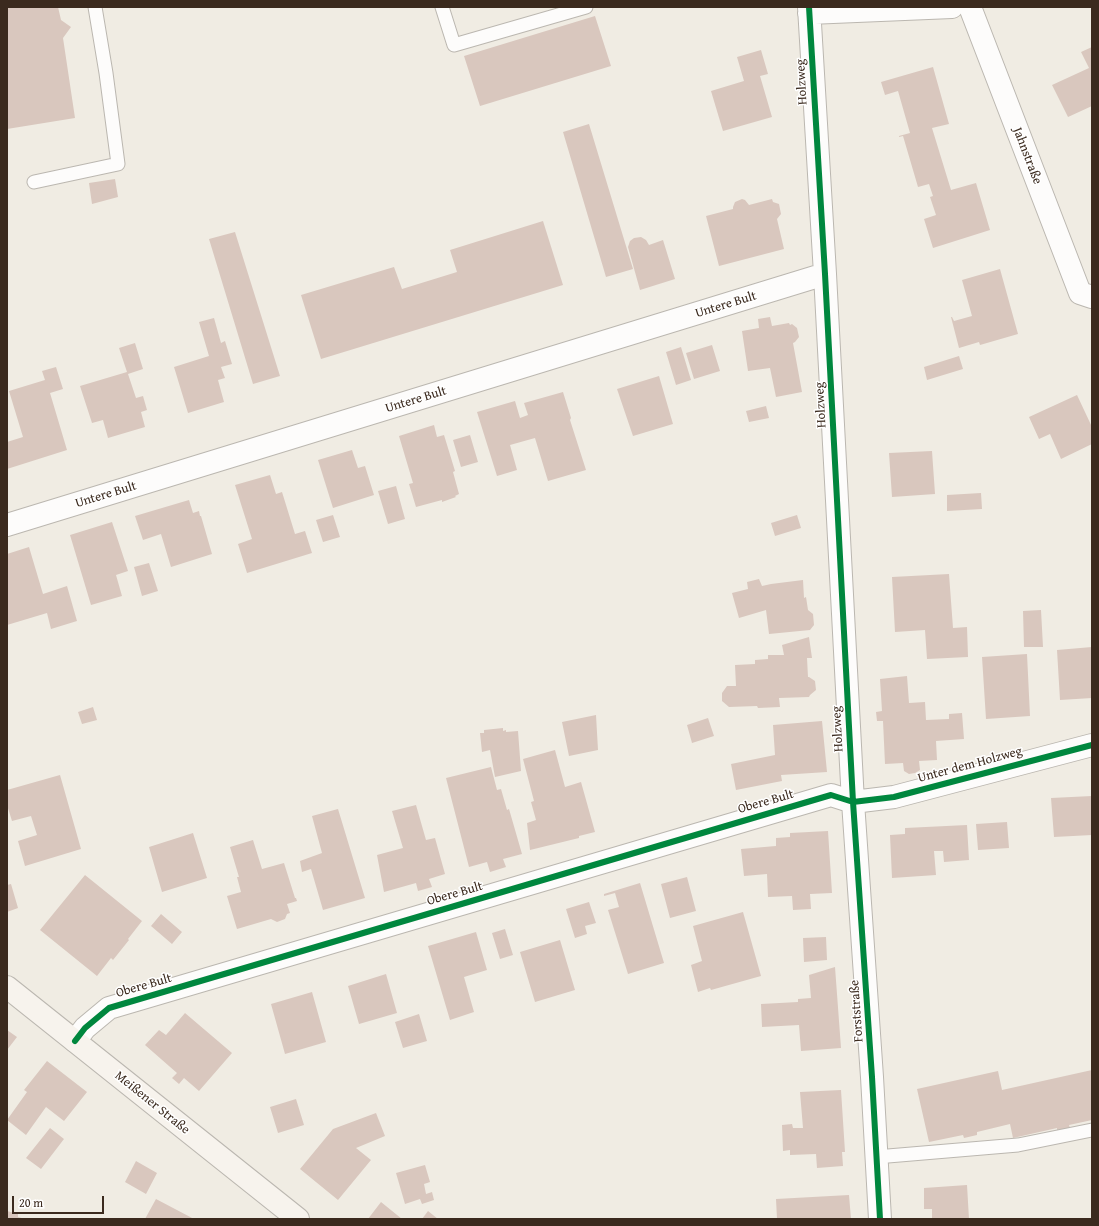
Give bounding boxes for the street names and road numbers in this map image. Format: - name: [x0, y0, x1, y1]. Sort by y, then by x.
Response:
- street label: Holzweg: [793, 59, 811, 105]
- street label: Jahnstraße: [1009, 125, 1045, 187]
- street label: Untere Bult: [693, 288, 759, 322]
- street label: Holzweg: [812, 382, 830, 428]
- street label: Untere Bult: [383, 383, 449, 417]
- street label: Untere Bult: [73, 478, 139, 512]
- street label: Holzweg: [829, 706, 847, 752]
- street label: Unter dem Holzweg: [916, 744, 1024, 786]
- street label: Obere Bult: [736, 787, 796, 817]
- street label: Obere Bult: [425, 879, 485, 909]
- street label: Obere Bult: [114, 971, 174, 1001]
- street label: Forststraße: [847, 979, 867, 1043]
- street label: Meißener Straße: [111, 1068, 193, 1138]

